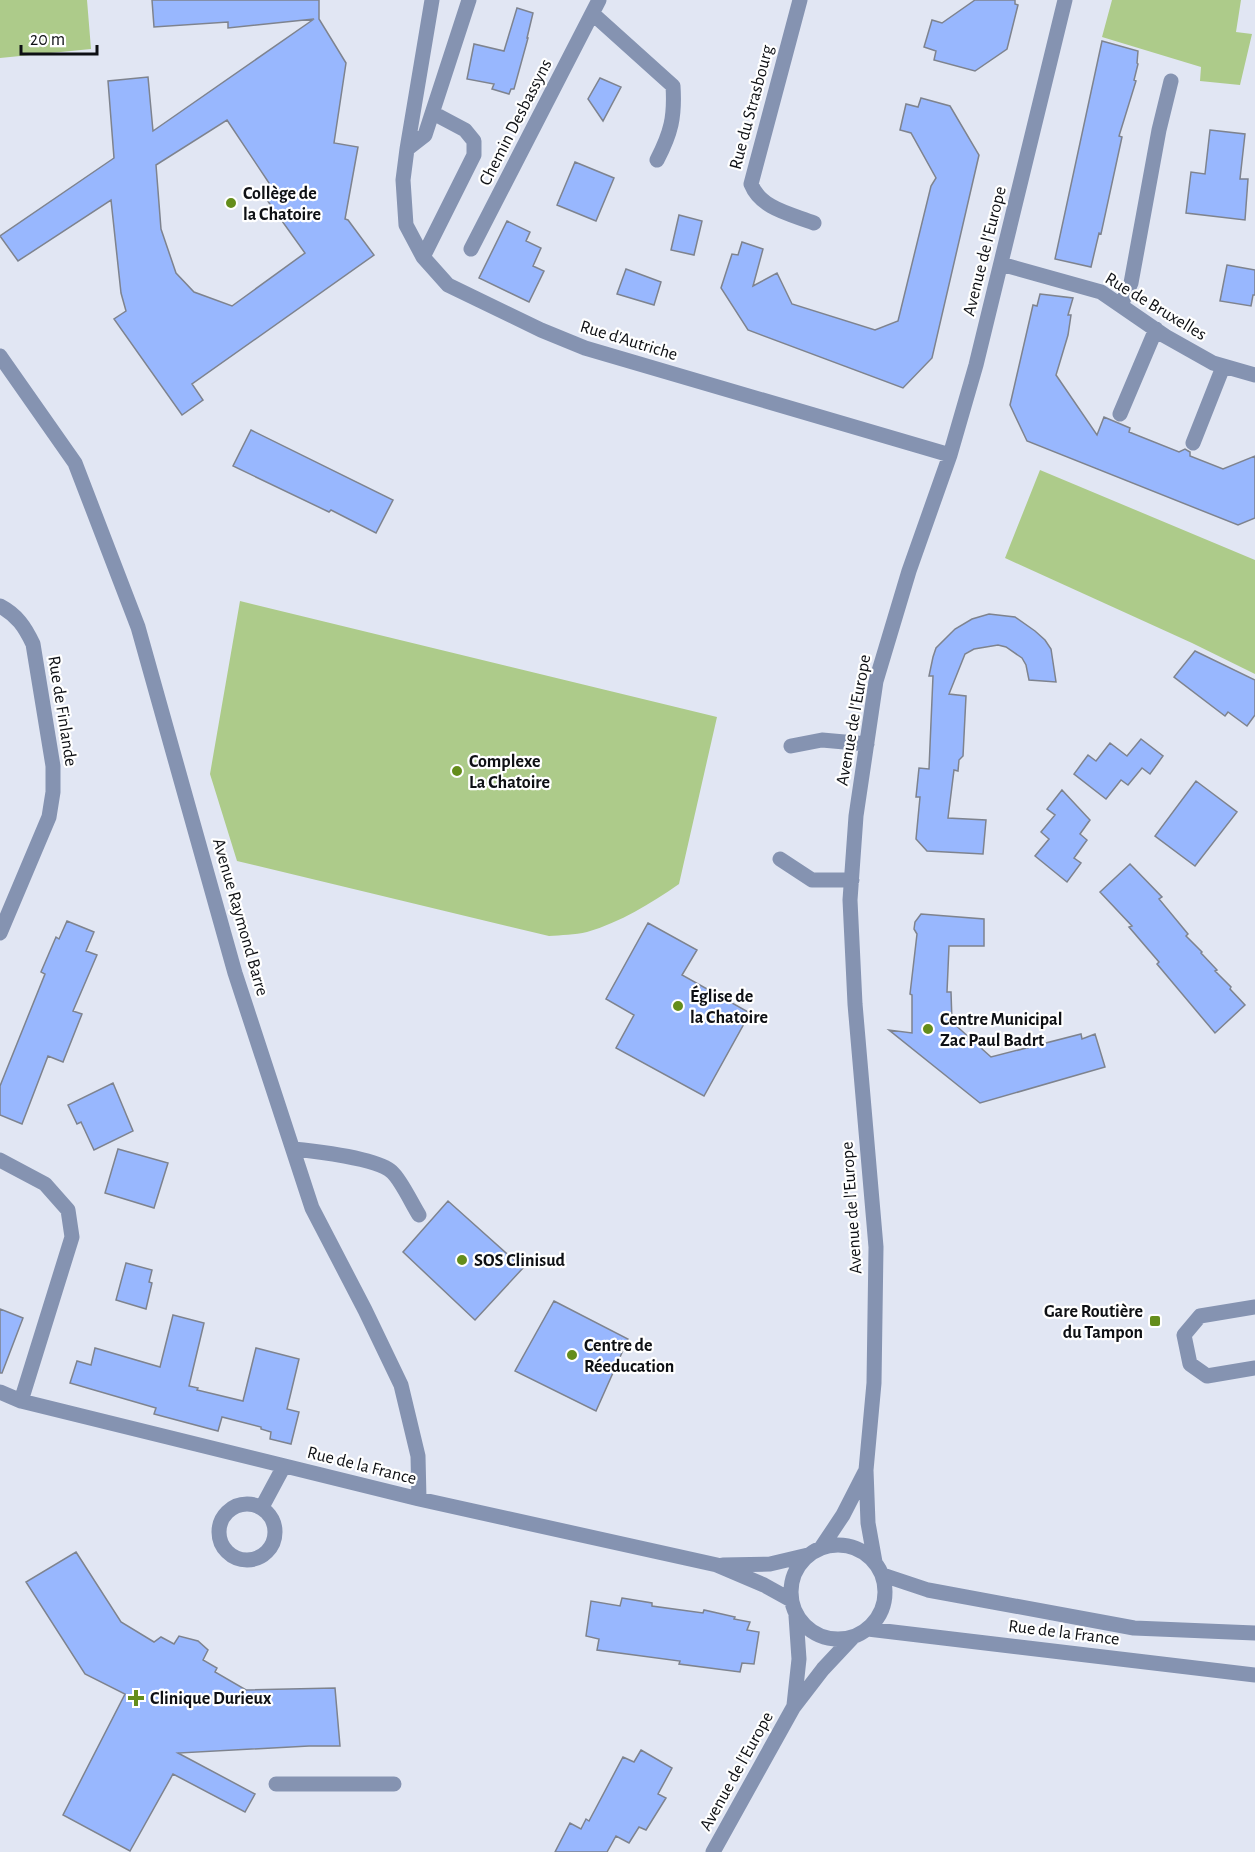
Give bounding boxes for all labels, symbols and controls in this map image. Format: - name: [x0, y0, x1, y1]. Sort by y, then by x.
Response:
- scale bar: [21, 18, 98, 56]
- text: 20 m: [30, 31, 65, 49]
- street label: Rue du Strasbourg: [727, 43, 777, 171]
- street label: Chemin Desbassyns: [476, 56, 555, 189]
- place label: Collège de la Chatoire: [243, 185, 321, 224]
- street label: Avenue de l'Europe: [960, 185, 1010, 318]
- marker: Collège de la Chatoire: [224, 196, 238, 210]
- street label: Rue de Bruxelles: [1102, 270, 1209, 344]
- street label: Rue d'Autriche: [578, 318, 680, 364]
- street label: Avenue de l'Europe: [834, 653, 874, 787]
- street label: Rue de Finlande: [44, 655, 80, 768]
- place label: Complexe La Chatoire: [469, 753, 550, 792]
- marker: Complexe La Chatoire: [450, 764, 464, 778]
- street label: Avenue Raymond Barre: [209, 836, 271, 998]
- place label: Église de la Chatoire: [690, 985, 768, 1027]
- marker: Église de la Chatoire: [671, 999, 685, 1013]
- place label: Centre Municipal Zac Paul Badrt: [940, 1011, 1062, 1050]
- marker: Centre Municipal Zac Paul Badrt: [921, 1022, 935, 1036]
- street label: Avenue de l'Europe: [838, 1141, 866, 1275]
- place label: SOS Clinisud: [474, 1252, 566, 1270]
- marker: SOS Clinisud: [455, 1253, 469, 1267]
- place label: Gare Routière du Tampon: [1044, 1303, 1143, 1342]
- marker: Gare Routière du Tampon: [1148, 1314, 1162, 1328]
- place label: Centre de Réeducation: [584, 1337, 674, 1376]
- marker: Centre de Réeducation: [565, 1348, 579, 1362]
- street label: Rue de la France: [305, 1444, 418, 1488]
- street label: Rue de la France: [1007, 1617, 1120, 1649]
- marker: Clinique Durieux: [127, 1689, 145, 1707]
- place label: Clinique Durieux: [150, 1690, 272, 1708]
- street label: Avenue de l'Europe: [697, 1709, 777, 1834]

